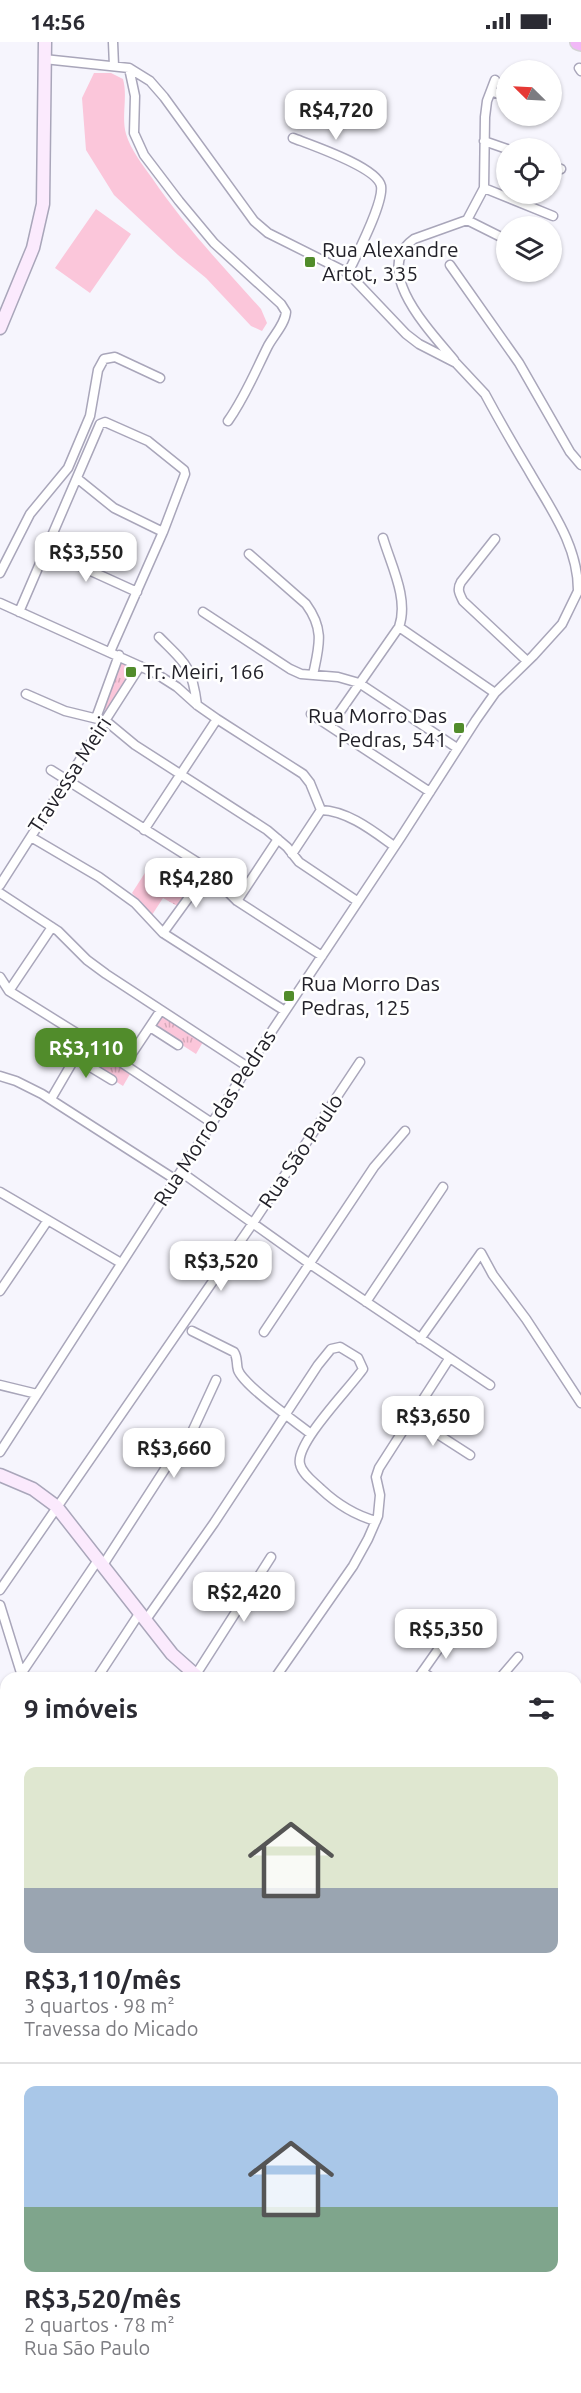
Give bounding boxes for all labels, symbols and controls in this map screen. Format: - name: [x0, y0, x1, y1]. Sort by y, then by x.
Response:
- text: 14:56: [30, 9, 85, 34]
- north arrow: [496, 60, 562, 126]
- map controls: [496, 60, 562, 282]
- pin: R$4,720: [281, 90, 391, 141]
- text: R$4,720: [299, 98, 373, 121]
- button: locate: [496, 138, 562, 204]
- button: layers: [496, 216, 562, 282]
- place label: Rua Alexandre Artot, 335: [322, 237, 459, 285]
- marker: Rua Alexandre Artot, 335: [303, 255, 317, 269]
- pin: R$3,550: [31, 532, 141, 583]
- text: R$3,550: [49, 540, 123, 563]
- place label: Tr. Meiri, 166: [143, 659, 264, 683]
- marker: Tr. Meiri, 166: [124, 665, 138, 679]
- place label: Rua Morro Das Pedras, 541: [308, 703, 447, 751]
- street label: Travessa Meiri: [23, 712, 116, 837]
- marker: Rua Morro Das Pedras, 541: [452, 721, 466, 735]
- pin: R$4,280: [141, 858, 251, 909]
- text: R$4,280: [159, 866, 233, 889]
- place label: Rua Morro Das Pedras, 125: [301, 971, 440, 1019]
- marker: Rua Morro Das Pedras, 125: [282, 989, 296, 1003]
- street label: Rua Morro das Pedras: [148, 1025, 280, 1210]
- pin: R$3,110: [31, 1028, 141, 1079]
- text: R$3,110: [49, 1036, 123, 1059]
- street label: Rua São Paulo: [253, 1089, 347, 1212]
- pin: R$3,520: [166, 1241, 276, 1292]
- text: R$3,520: [184, 1249, 258, 1272]
- pin: R$3,650: [378, 1396, 488, 1447]
- text: R$3,650: [396, 1404, 470, 1427]
- pin: R$3,660: [119, 1428, 229, 1479]
- text: R$3,660: [137, 1436, 211, 1459]
- pin: R$2,420: [189, 1572, 299, 1623]
- text: R$2,420: [207, 1580, 281, 1603]
- pin: R$5,350: [391, 1609, 501, 1660]
- text: R$5,350: [409, 1617, 483, 1640]
- icon: filters: [525, 1692, 558, 1725]
- text: 9 imóveis: [24, 1694, 138, 1723]
- icon: home: [237, 1806, 345, 1914]
- text: R$3,110/mês: [24, 1965, 181, 1994]
- text: 3 quartos · 98 m²: [24, 1994, 175, 2017]
- text: Travessa do Micado: [24, 2017, 198, 2040]
- icon: home: [237, 2125, 345, 2233]
- text: R$3,520/mês: [24, 2284, 181, 2313]
- text: 2 quartos · 78 m²: [24, 2313, 175, 2336]
- text: Rua São Paulo: [24, 2336, 150, 2359]

